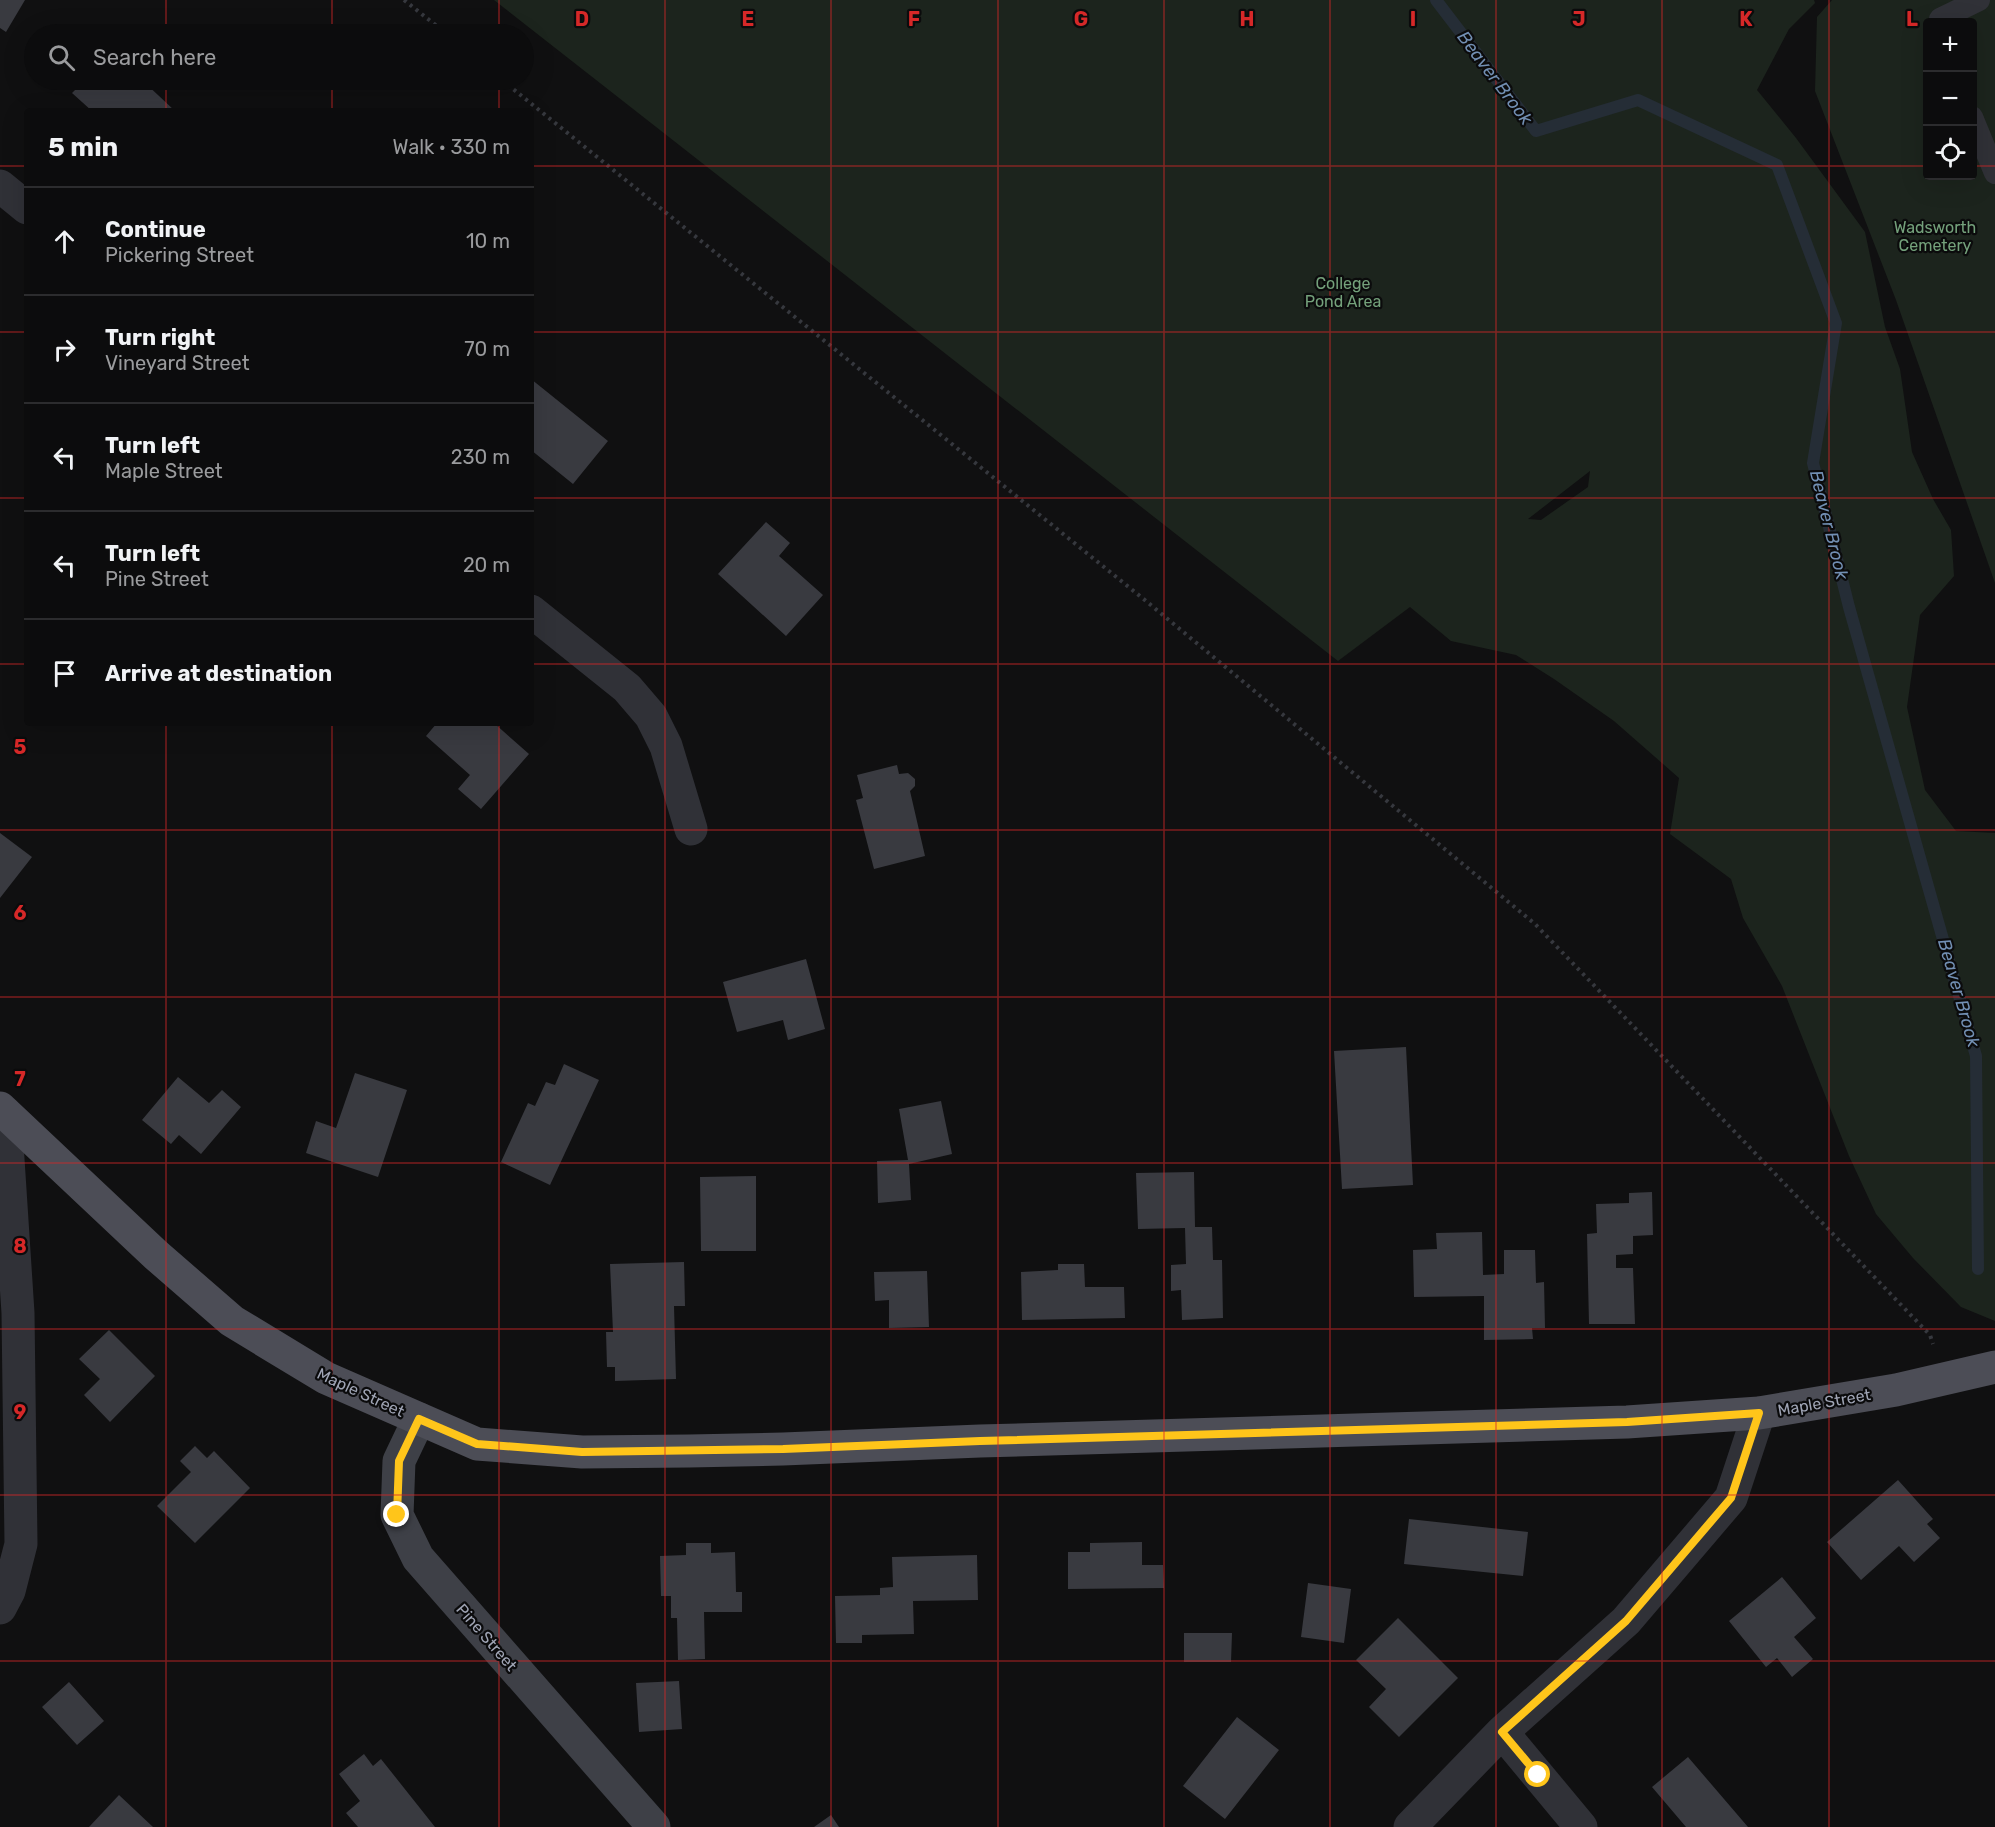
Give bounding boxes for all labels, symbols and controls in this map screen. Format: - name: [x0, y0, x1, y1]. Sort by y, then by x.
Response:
- text: D: [575, 7, 589, 31]
- text: E: [742, 7, 754, 31]
- text: F: [908, 7, 920, 31]
- text: G: [1074, 7, 1088, 31]
- text: H: [1240, 7, 1254, 31]
- text: I: [1410, 7, 1416, 31]
- text: J: [1572, 7, 1586, 31]
- text: K: [1739, 7, 1753, 31]
- text: L: [1906, 7, 1918, 31]
- map controls: [1923, 18, 1977, 180]
- button: +: [1923, 18, 1977, 72]
- search box: [24, 24, 534, 90]
- water label: Beaver Brook: [1453, 27, 1538, 130]
- icon: search: [45, 41, 78, 74]
- text: Search here: [93, 44, 216, 71]
- button: −: [1923, 72, 1977, 126]
- button: locate: [1923, 126, 1977, 180]
- text: 5 min: [48, 132, 118, 163]
- text: Walk · 330 m: [393, 135, 510, 159]
- text: Continue: [105, 216, 206, 243]
- park label: Wadsworth Cemetery: [1894, 218, 1976, 255]
- icon: ahead: [48, 225, 81, 258]
- text: 10 m: [466, 229, 510, 253]
- text: Pickering Street: [105, 243, 254, 267]
- park label: College Pond Area: [1305, 274, 1381, 311]
- text: Turn right: [105, 324, 215, 351]
- icon: right: [48, 333, 81, 366]
- text: 70 m: [464, 337, 510, 361]
- text: Vineyard Street: [105, 351, 250, 375]
- text: Turn left: [105, 432, 200, 459]
- icon: left: [48, 441, 81, 474]
- text: 230 m: [451, 445, 510, 469]
- text: Maple Street: [105, 459, 223, 483]
- water label: Beaver Brook: [1805, 468, 1853, 583]
- text: Turn left: [105, 540, 200, 567]
- icon: left: [48, 549, 81, 582]
- text: 20 m: [463, 553, 510, 577]
- text: Pine Street: [105, 567, 209, 591]
- icon: arrive: [48, 657, 81, 690]
- text: Arrive at destination: [105, 660, 332, 687]
- text: 5: [14, 735, 27, 759]
- text: 6: [13, 901, 27, 925]
- water label: Beaver Brook: [1933, 936, 1985, 1051]
- text: 7: [14, 1067, 26, 1091]
- text: 8: [13, 1234, 27, 1258]
- street label: Maple Street: [314, 1364, 407, 1421]
- street label: Maple Street: [1776, 1385, 1872, 1420]
- text: 9: [14, 1400, 27, 1424]
- route end: [383, 1501, 409, 1527]
- street label: Pine Street: [452, 1600, 521, 1675]
- route start: [1524, 1761, 1550, 1787]

